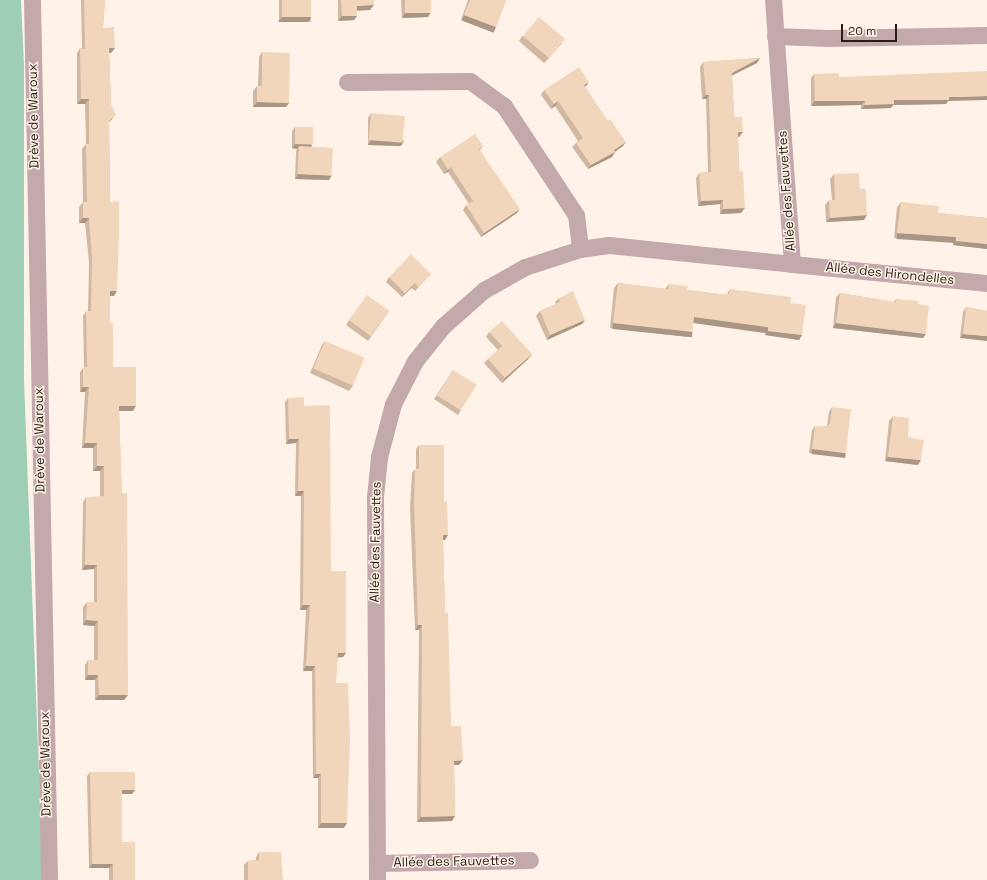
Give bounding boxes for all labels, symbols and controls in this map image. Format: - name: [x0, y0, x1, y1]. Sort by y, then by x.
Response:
- scale bar: [843, 16, 899, 42]
- text: 20 m: [848, 23, 876, 39]
- street label: Drève de Waroux: [25, 63, 43, 169]
- street label: Allée des Fauvettes: [775, 130, 799, 252]
- street label: Allée des Hirondelles: [825, 260, 955, 288]
- street label: Drève de Waroux: [31, 387, 49, 493]
- street label: Allée des Fauvettes: [367, 481, 385, 603]
- street label: Drève de Waroux: [37, 711, 55, 817]
- street label: Allée des Fauvettes: [393, 853, 515, 871]

